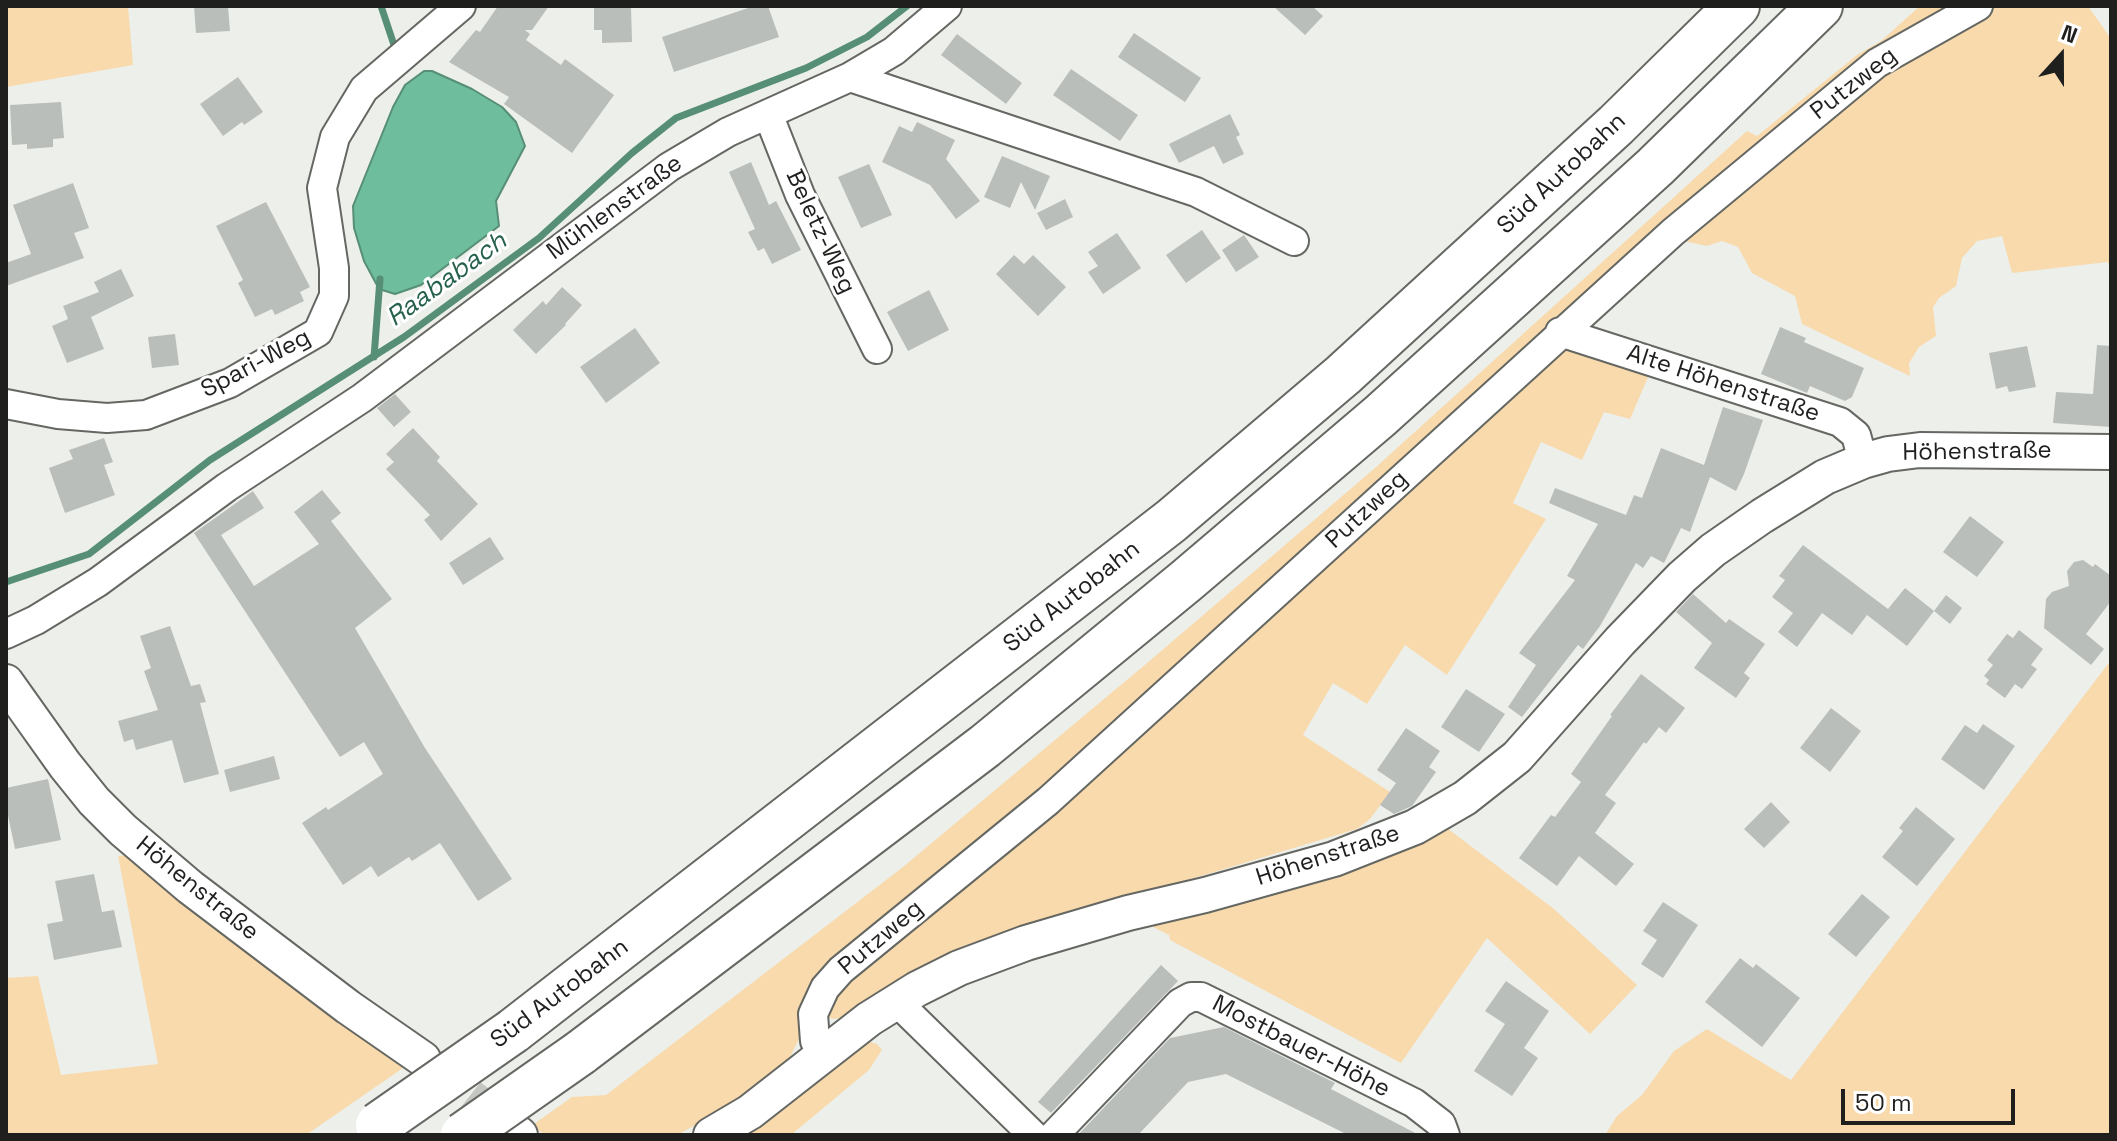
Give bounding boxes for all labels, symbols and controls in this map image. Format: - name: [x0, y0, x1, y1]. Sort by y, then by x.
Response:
- north arrow: [2021, 16, 2101, 96]
- text: N: [2058, 18, 2082, 49]
- street label: Putzweg: [1805, 41, 1903, 127]
- street label: Süd Autobahn: [1492, 107, 1632, 241]
- street label: Mühlenstraße: [542, 149, 688, 267]
- street label: Beletz-Weg: [779, 165, 861, 299]
- water label: Raababach: [381, 226, 513, 334]
- street label: Spari-Weg: [196, 323, 316, 405]
- street label: Alte Höhenstraße: [1623, 339, 1823, 429]
- street label: Höhenstraße: [1902, 436, 2052, 468]
- street label: Putzweg: [1320, 465, 1414, 555]
- street label: Süd Autobahn: [998, 535, 1146, 659]
- street label: Höhenstraße: [1253, 819, 1403, 893]
- street label: Höhenstraße: [130, 831, 264, 947]
- street label: Putzweg: [833, 894, 929, 982]
- street label: Süd Autobahn: [485, 933, 635, 1055]
- street label: Mostbauer-Höhe: [1207, 990, 1395, 1104]
- scale bar: [1845, 1073, 2019, 1123]
- text: 50 m: [1855, 1087, 1912, 1118]

